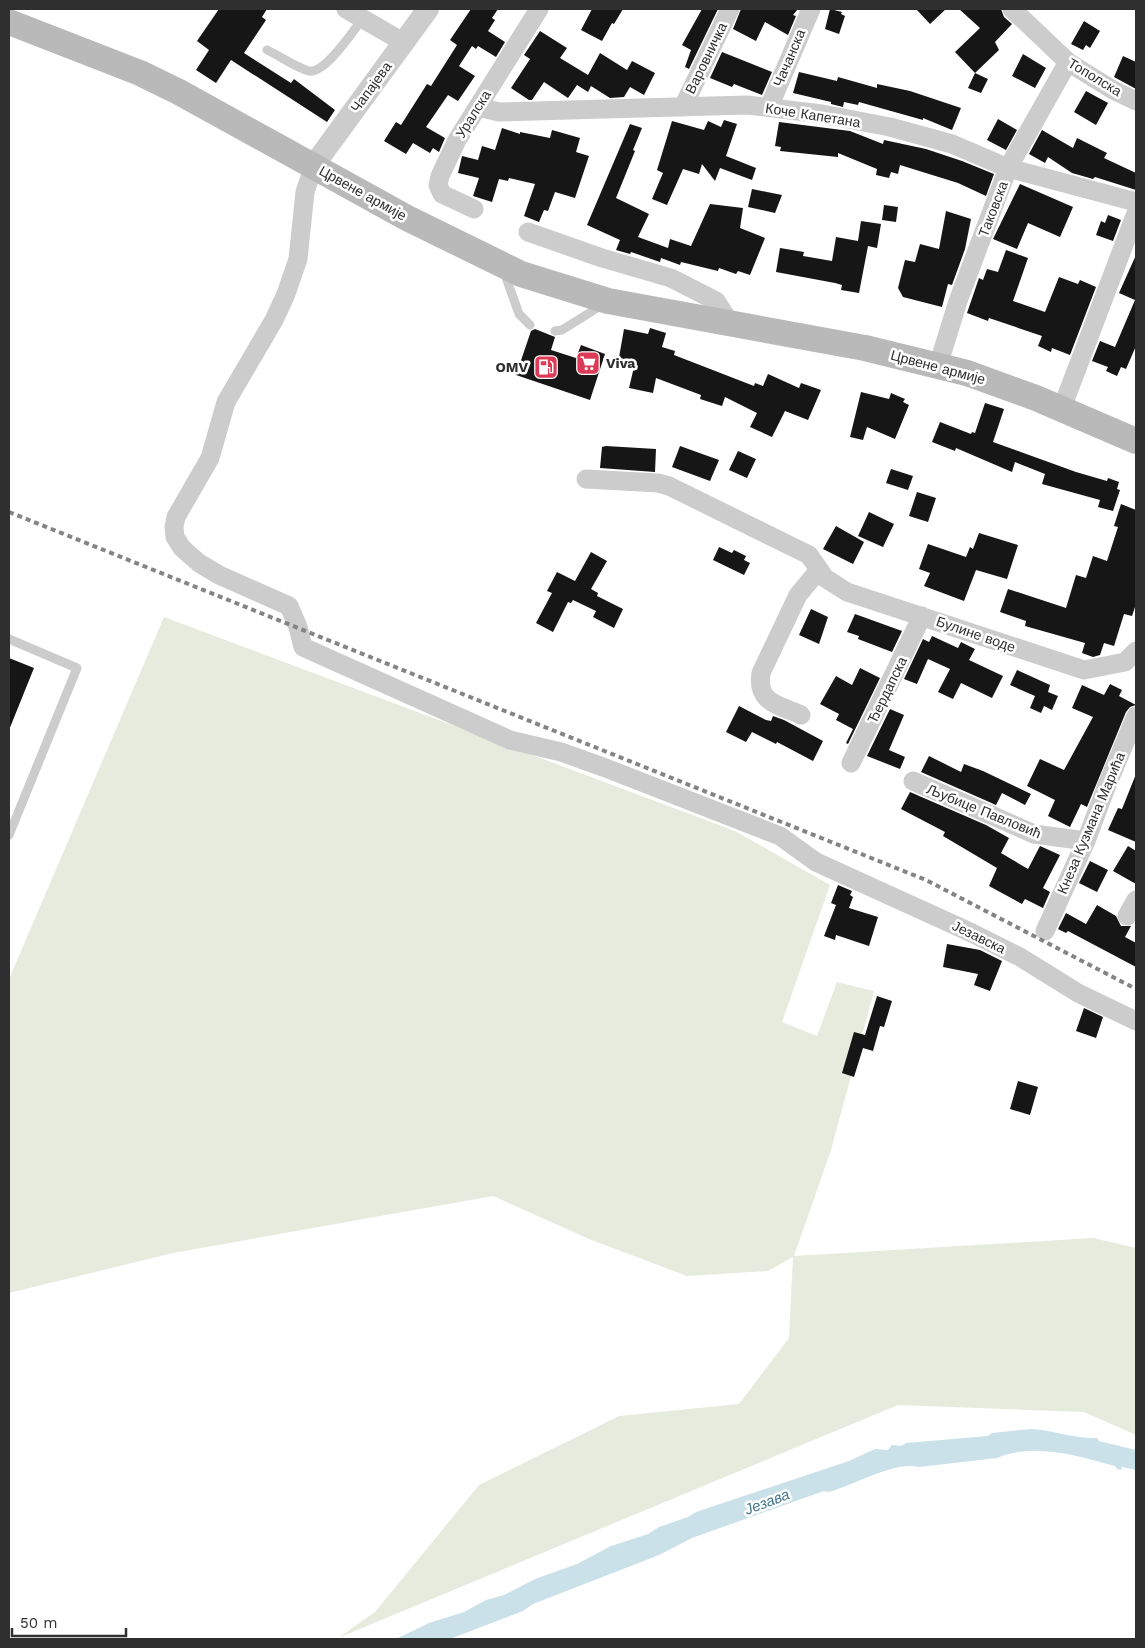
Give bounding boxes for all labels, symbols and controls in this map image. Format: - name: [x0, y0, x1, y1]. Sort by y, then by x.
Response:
- street label: Варовничка: [682, 20, 730, 96]
- street label: Чачанска: [770, 27, 808, 89]
- street label: Тополска: [1065, 55, 1125, 99]
- street label: Чапајева: [347, 58, 395, 115]
- street label: Уралска: [452, 87, 494, 141]
- street label: Коче Капетана: [764, 100, 862, 130]
- street label: Црвене армије: [317, 162, 410, 224]
- street label: Таковска: [975, 179, 1011, 239]
- street label: Црвене армије: [889, 347, 987, 387]
- supermarket icon: Viva: [575, 350, 601, 376]
- fuel station icon: OMV: [533, 354, 559, 380]
- place label: Viva: [606, 355, 636, 371]
- place label: OMV: [495, 359, 528, 375]
- street label: Булине воде: [934, 613, 1018, 655]
- street label: Ђердапска: [864, 654, 910, 726]
- street label: Кнеза Кузмана Марића: [1054, 750, 1128, 896]
- street label: Љубице Павловић: [924, 781, 1044, 841]
- street label: Језавска: [950, 917, 1008, 957]
- water label: Језава: [741, 1485, 792, 1519]
- scale bar: [12, 1606, 126, 1638]
- text: 50 m: [20, 1614, 57, 1632]

